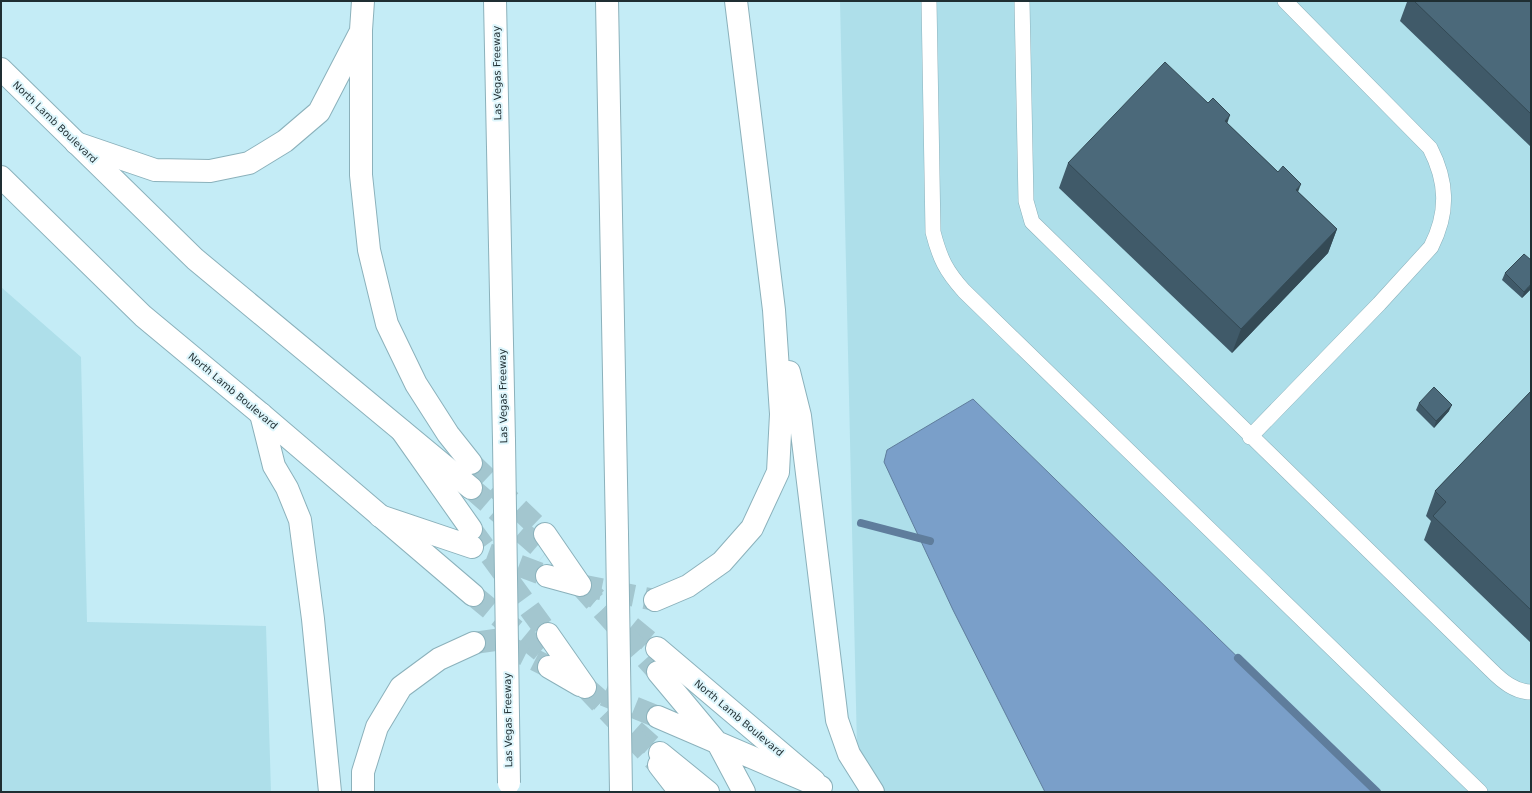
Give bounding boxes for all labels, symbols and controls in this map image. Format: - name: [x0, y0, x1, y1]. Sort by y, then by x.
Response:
- street label: Las Vegas Freeway: [491, 26, 503, 120]
- street label: North Lamb Boulevard: [11, 79, 99, 165]
- street label: Las Vegas Freeway: [497, 349, 509, 443]
- street label: North Lamb Boulevard: [186, 351, 280, 431]
- street label: Las Vegas Freeway: [502, 673, 514, 767]
- street label: North Lamb Boulevard: [692, 678, 786, 758]

